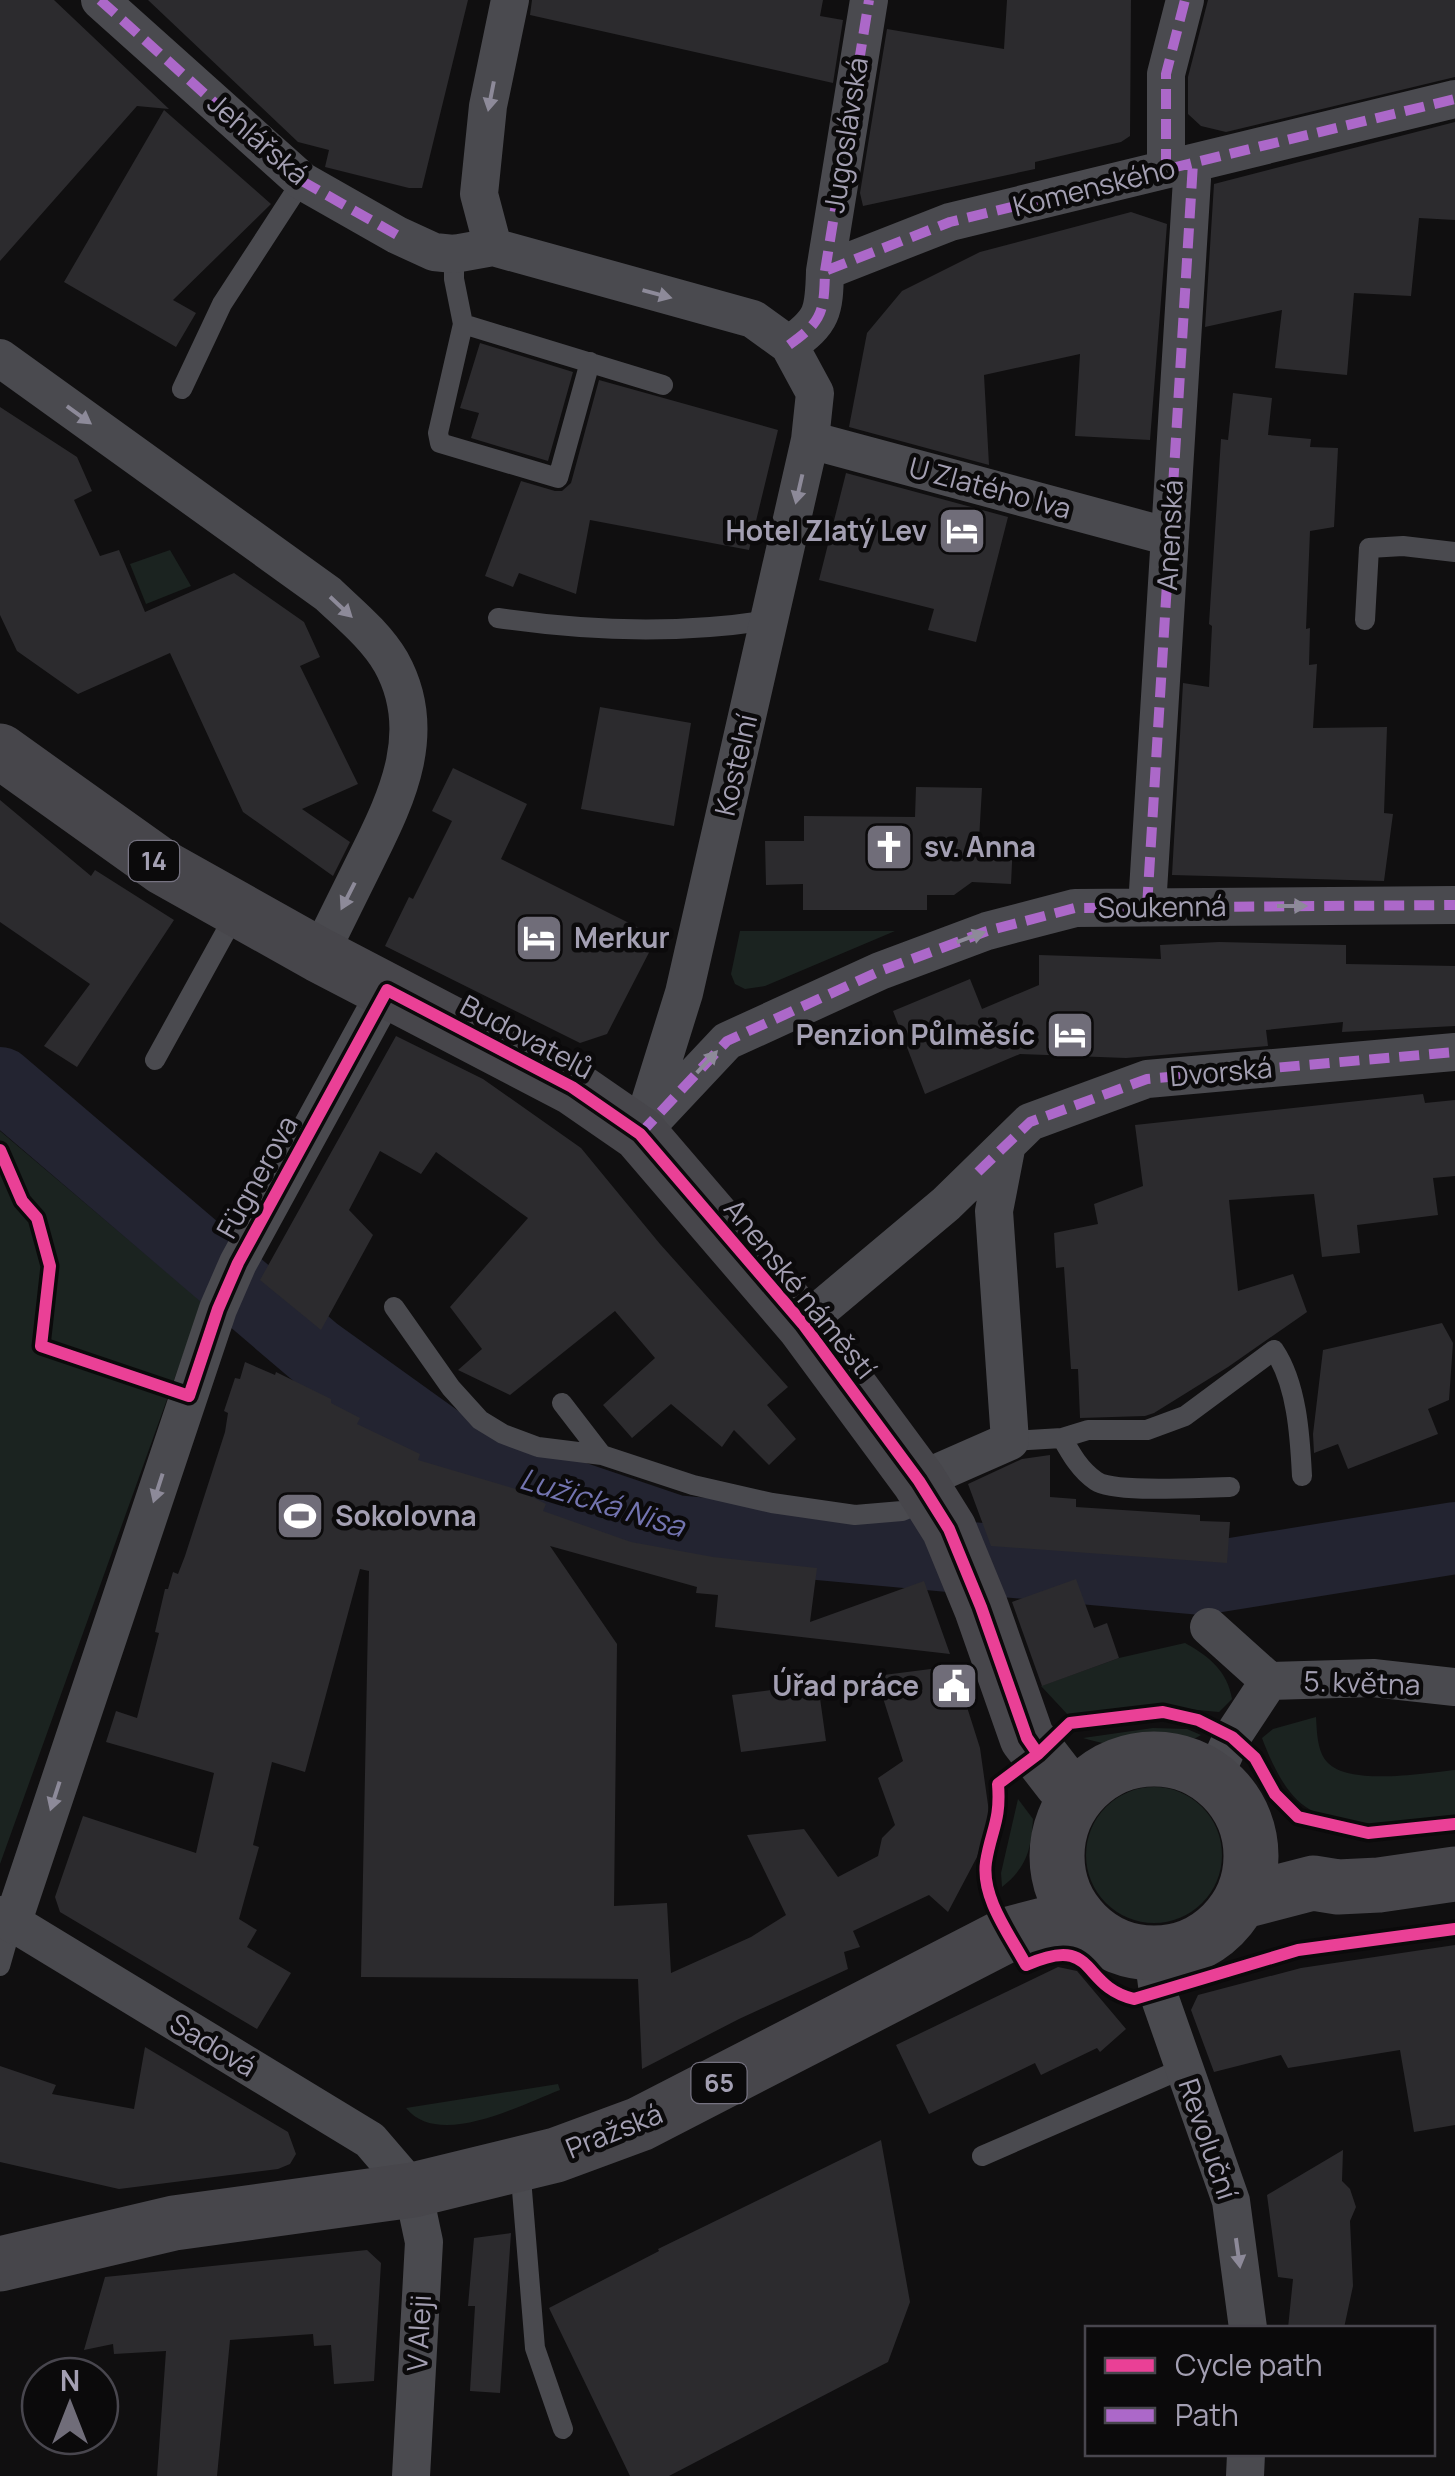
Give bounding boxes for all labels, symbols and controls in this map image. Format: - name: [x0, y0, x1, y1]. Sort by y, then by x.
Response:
- street label: Jugoslávská: [814, 55, 876, 215]
- one-way arrow: [483, 80, 498, 112]
- street label: Jehlářská: [200, 84, 317, 193]
- street label: Komenského: [1009, 148, 1179, 225]
- one-way arrow: [642, 287, 673, 302]
- one-way arrow: [66, 405, 92, 425]
- street label: U Zlatého lva: [905, 447, 1076, 527]
- one-way arrow: [791, 474, 806, 505]
- street label: Anenská: [1147, 479, 1191, 591]
- hotel icon: Hotel Zlatý Lev: [936, 505, 988, 557]
- place label: Hotel Zlatý Lev: [726, 511, 927, 549]
- one-way arrow: [329, 595, 353, 618]
- street label: Kostelní: [705, 710, 765, 819]
- church icon: sv. Anna: [863, 821, 915, 873]
- place label: sv. Anna: [924, 827, 1036, 865]
- road number: 14: [129, 841, 179, 881]
- one-way arrow: [340, 882, 357, 911]
- street label: Soukenná: [1097, 886, 1227, 926]
- one-way arrow: [1277, 898, 1309, 914]
- hotel icon: Merkur: [513, 912, 565, 964]
- place label: Merkur: [574, 918, 670, 956]
- one-way arrow: [957, 929, 987, 944]
- street label: Budovatelů: [454, 985, 601, 1087]
- hotel icon: Penzion Půlměsíc: [1044, 1009, 1096, 1061]
- place label: Penzion Půlměsíc: [796, 1015, 1035, 1053]
- street label: Dvorská: [1168, 1048, 1274, 1094]
- one-way arrow: [695, 1051, 718, 1075]
- street label: Fügnerova: [207, 1108, 305, 1245]
- street label: Anenské náměstí: [716, 1190, 885, 1386]
- water label: Lužická Nisa: [515, 1457, 691, 1546]
- one-way arrow: [149, 1474, 164, 1504]
- sports icon: Sokolovna: [274, 1490, 326, 1542]
- place label: Sokolovna: [335, 1496, 477, 1534]
- public building icon: Úřad práce: [928, 1660, 980, 1712]
- street label: 5. května: [1303, 1661, 1421, 1703]
- place label: Úřad práce: [772, 1666, 919, 1704]
- one-way arrow: [46, 1782, 61, 1812]
- street label: Sadová: [163, 2004, 264, 2085]
- road number: 65: [692, 2063, 746, 2103]
- street label: Revoluční: [1171, 2073, 1247, 2204]
- street label: Pražská: [560, 2094, 668, 2167]
- one-way arrow: [1230, 2238, 1246, 2269]
- street label: V Aleji: [397, 2294, 439, 2372]
- legend: [1085, 2326, 1435, 2456]
- text: Cycle path: [1175, 2344, 1323, 2385]
- north arrow: [20, 2356, 120, 2456]
- text: N: [60, 2361, 80, 2399]
- text: Path: [1175, 2394, 1239, 2435]

